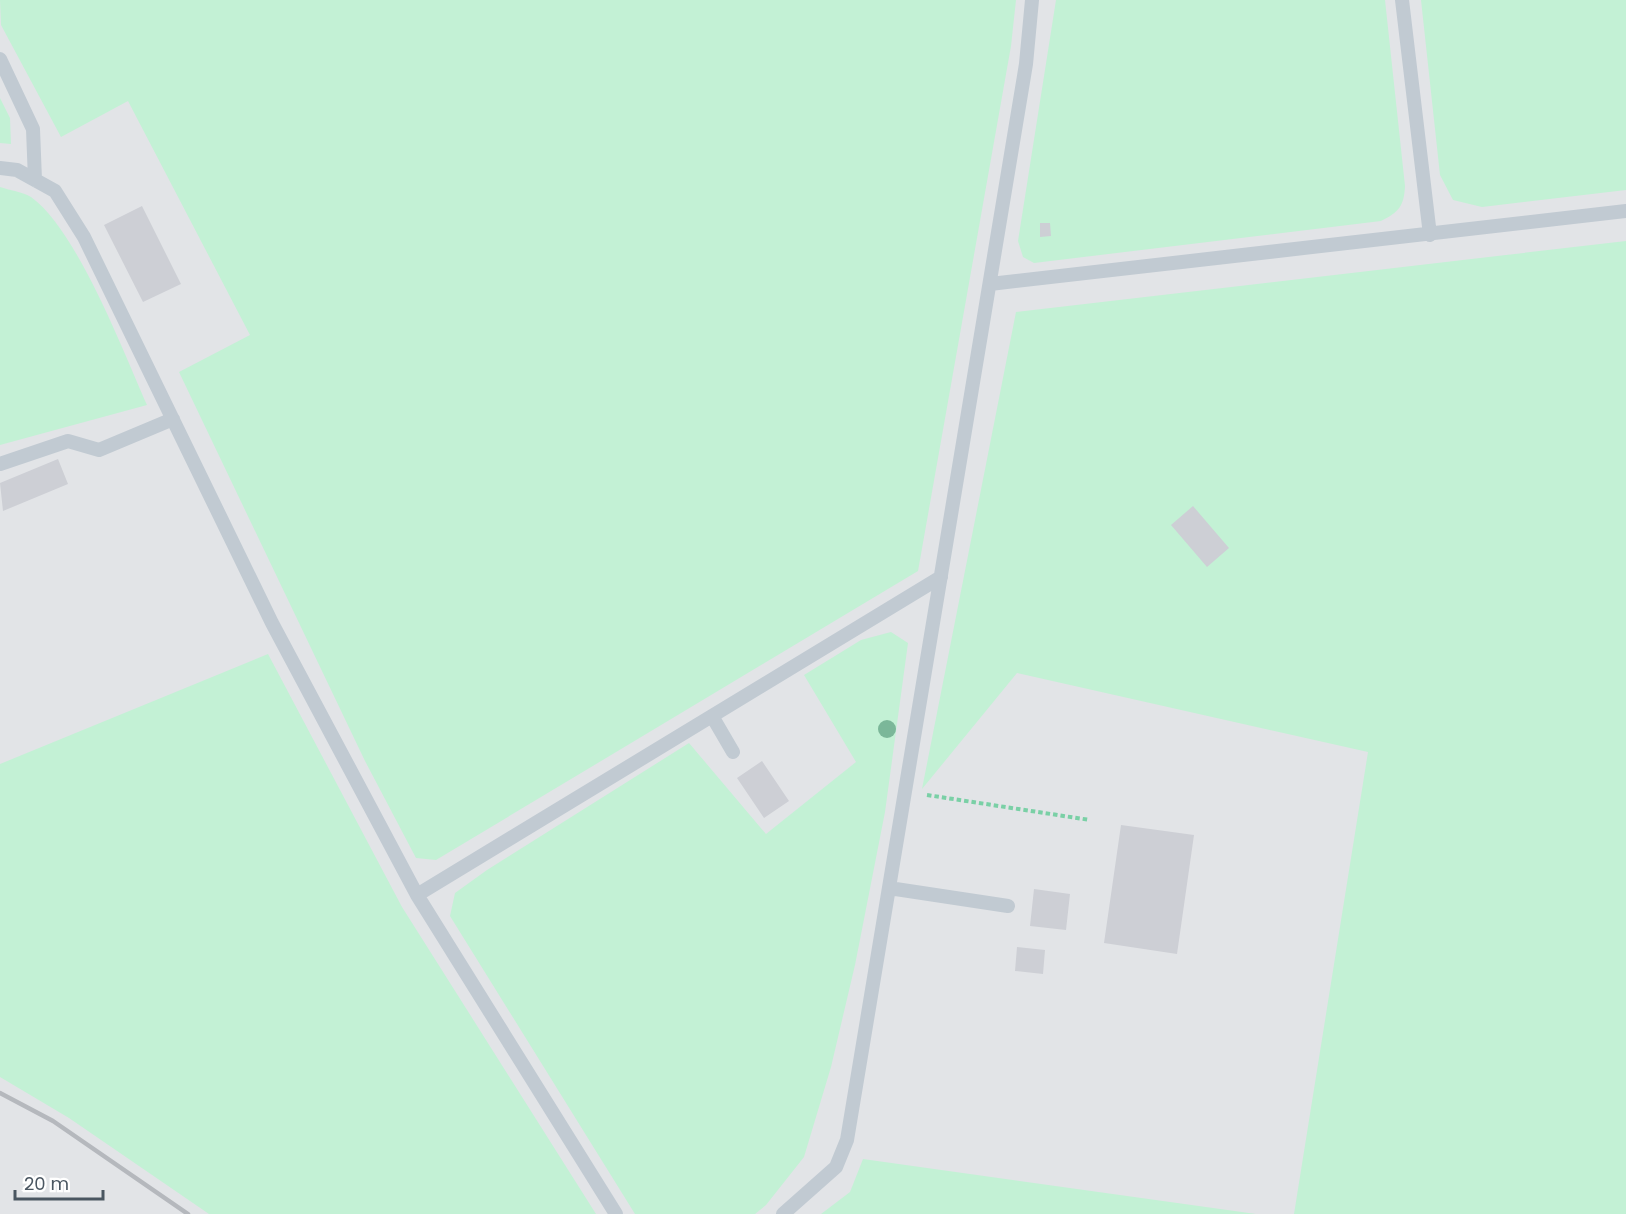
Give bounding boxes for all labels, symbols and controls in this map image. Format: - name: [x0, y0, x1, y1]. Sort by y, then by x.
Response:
- scale bar: [15, 1163, 104, 1201]
- text: 20 m: [24, 1171, 69, 1196]

